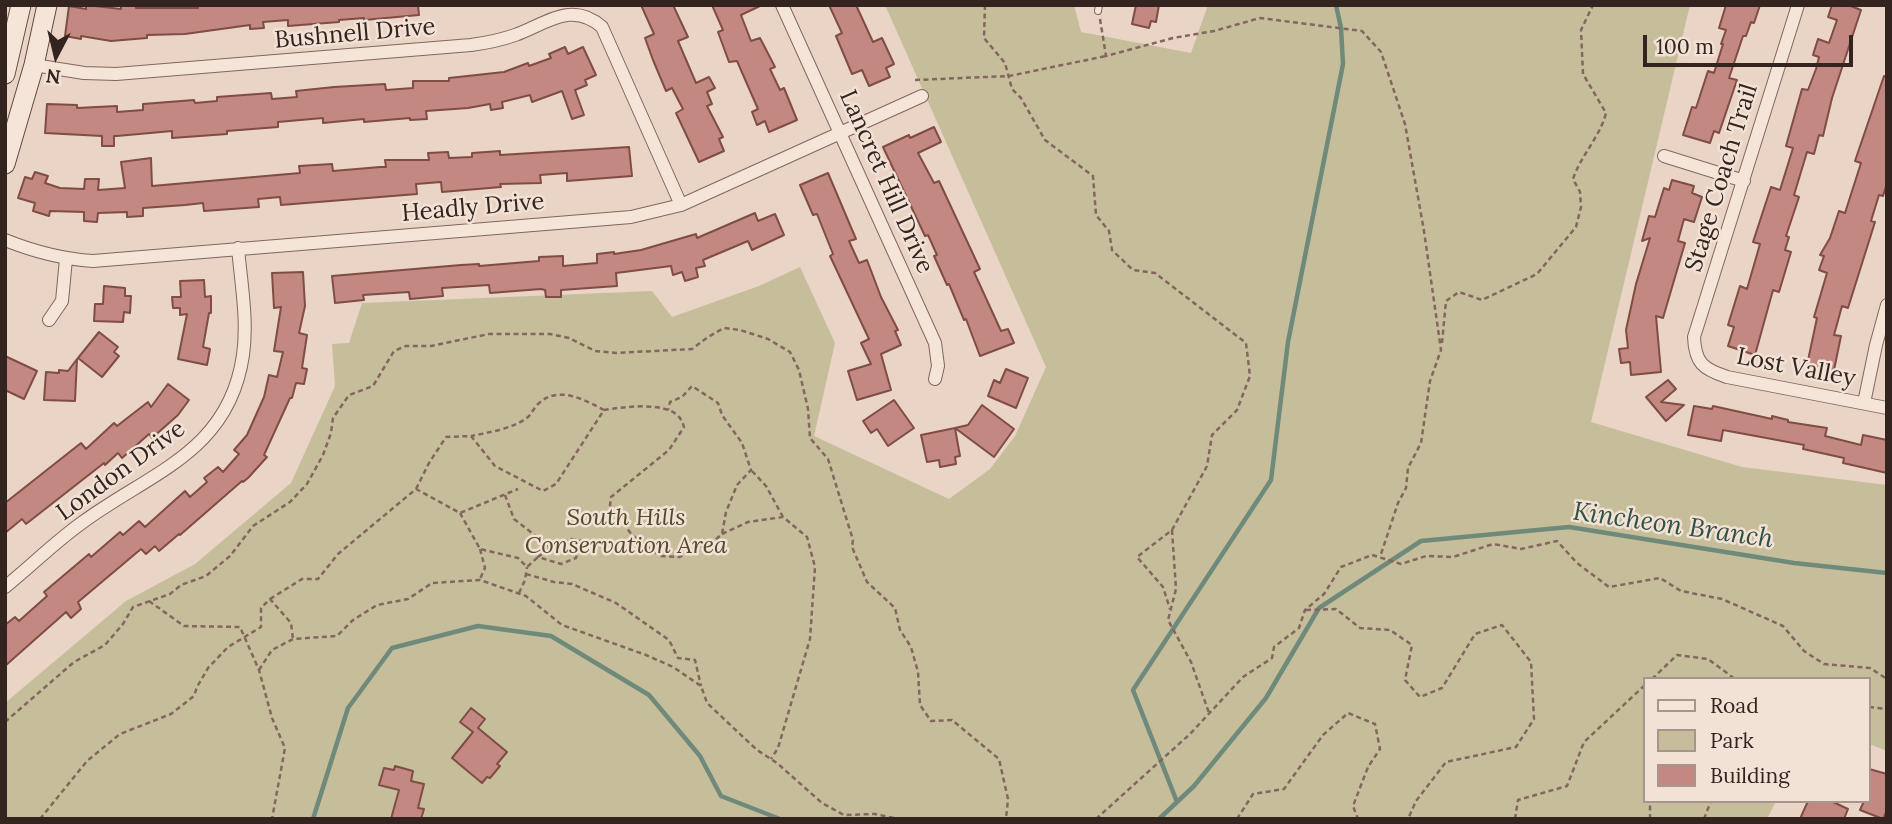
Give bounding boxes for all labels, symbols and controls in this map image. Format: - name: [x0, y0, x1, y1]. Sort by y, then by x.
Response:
- street label: Bushnell Drive: [273, 13, 437, 55]
- north arrow: [21, 21, 91, 91]
- scale bar: [1647, 21, 1857, 65]
- text: 100 m: [1656, 33, 1714, 60]
- text: N: [45, 64, 62, 90]
- street label: Stage Coach Trail: [1680, 80, 1764, 276]
- street label: Lancret Hill Drive: [833, 86, 939, 278]
- street label: Headly Drive: [400, 187, 546, 229]
- street label: Lost Valley: [1734, 342, 1858, 394]
- street label: London Drive: [51, 415, 191, 527]
- water label: Kincheon Branch: [1571, 496, 1775, 556]
- park label: South Hills Conservation Area: [525, 504, 727, 560]
- legend: [1644, 677, 1871, 803]
- text: Road: [1710, 692, 1759, 719]
- text: Park: [1710, 727, 1754, 754]
- text: Building: [1710, 762, 1790, 789]

